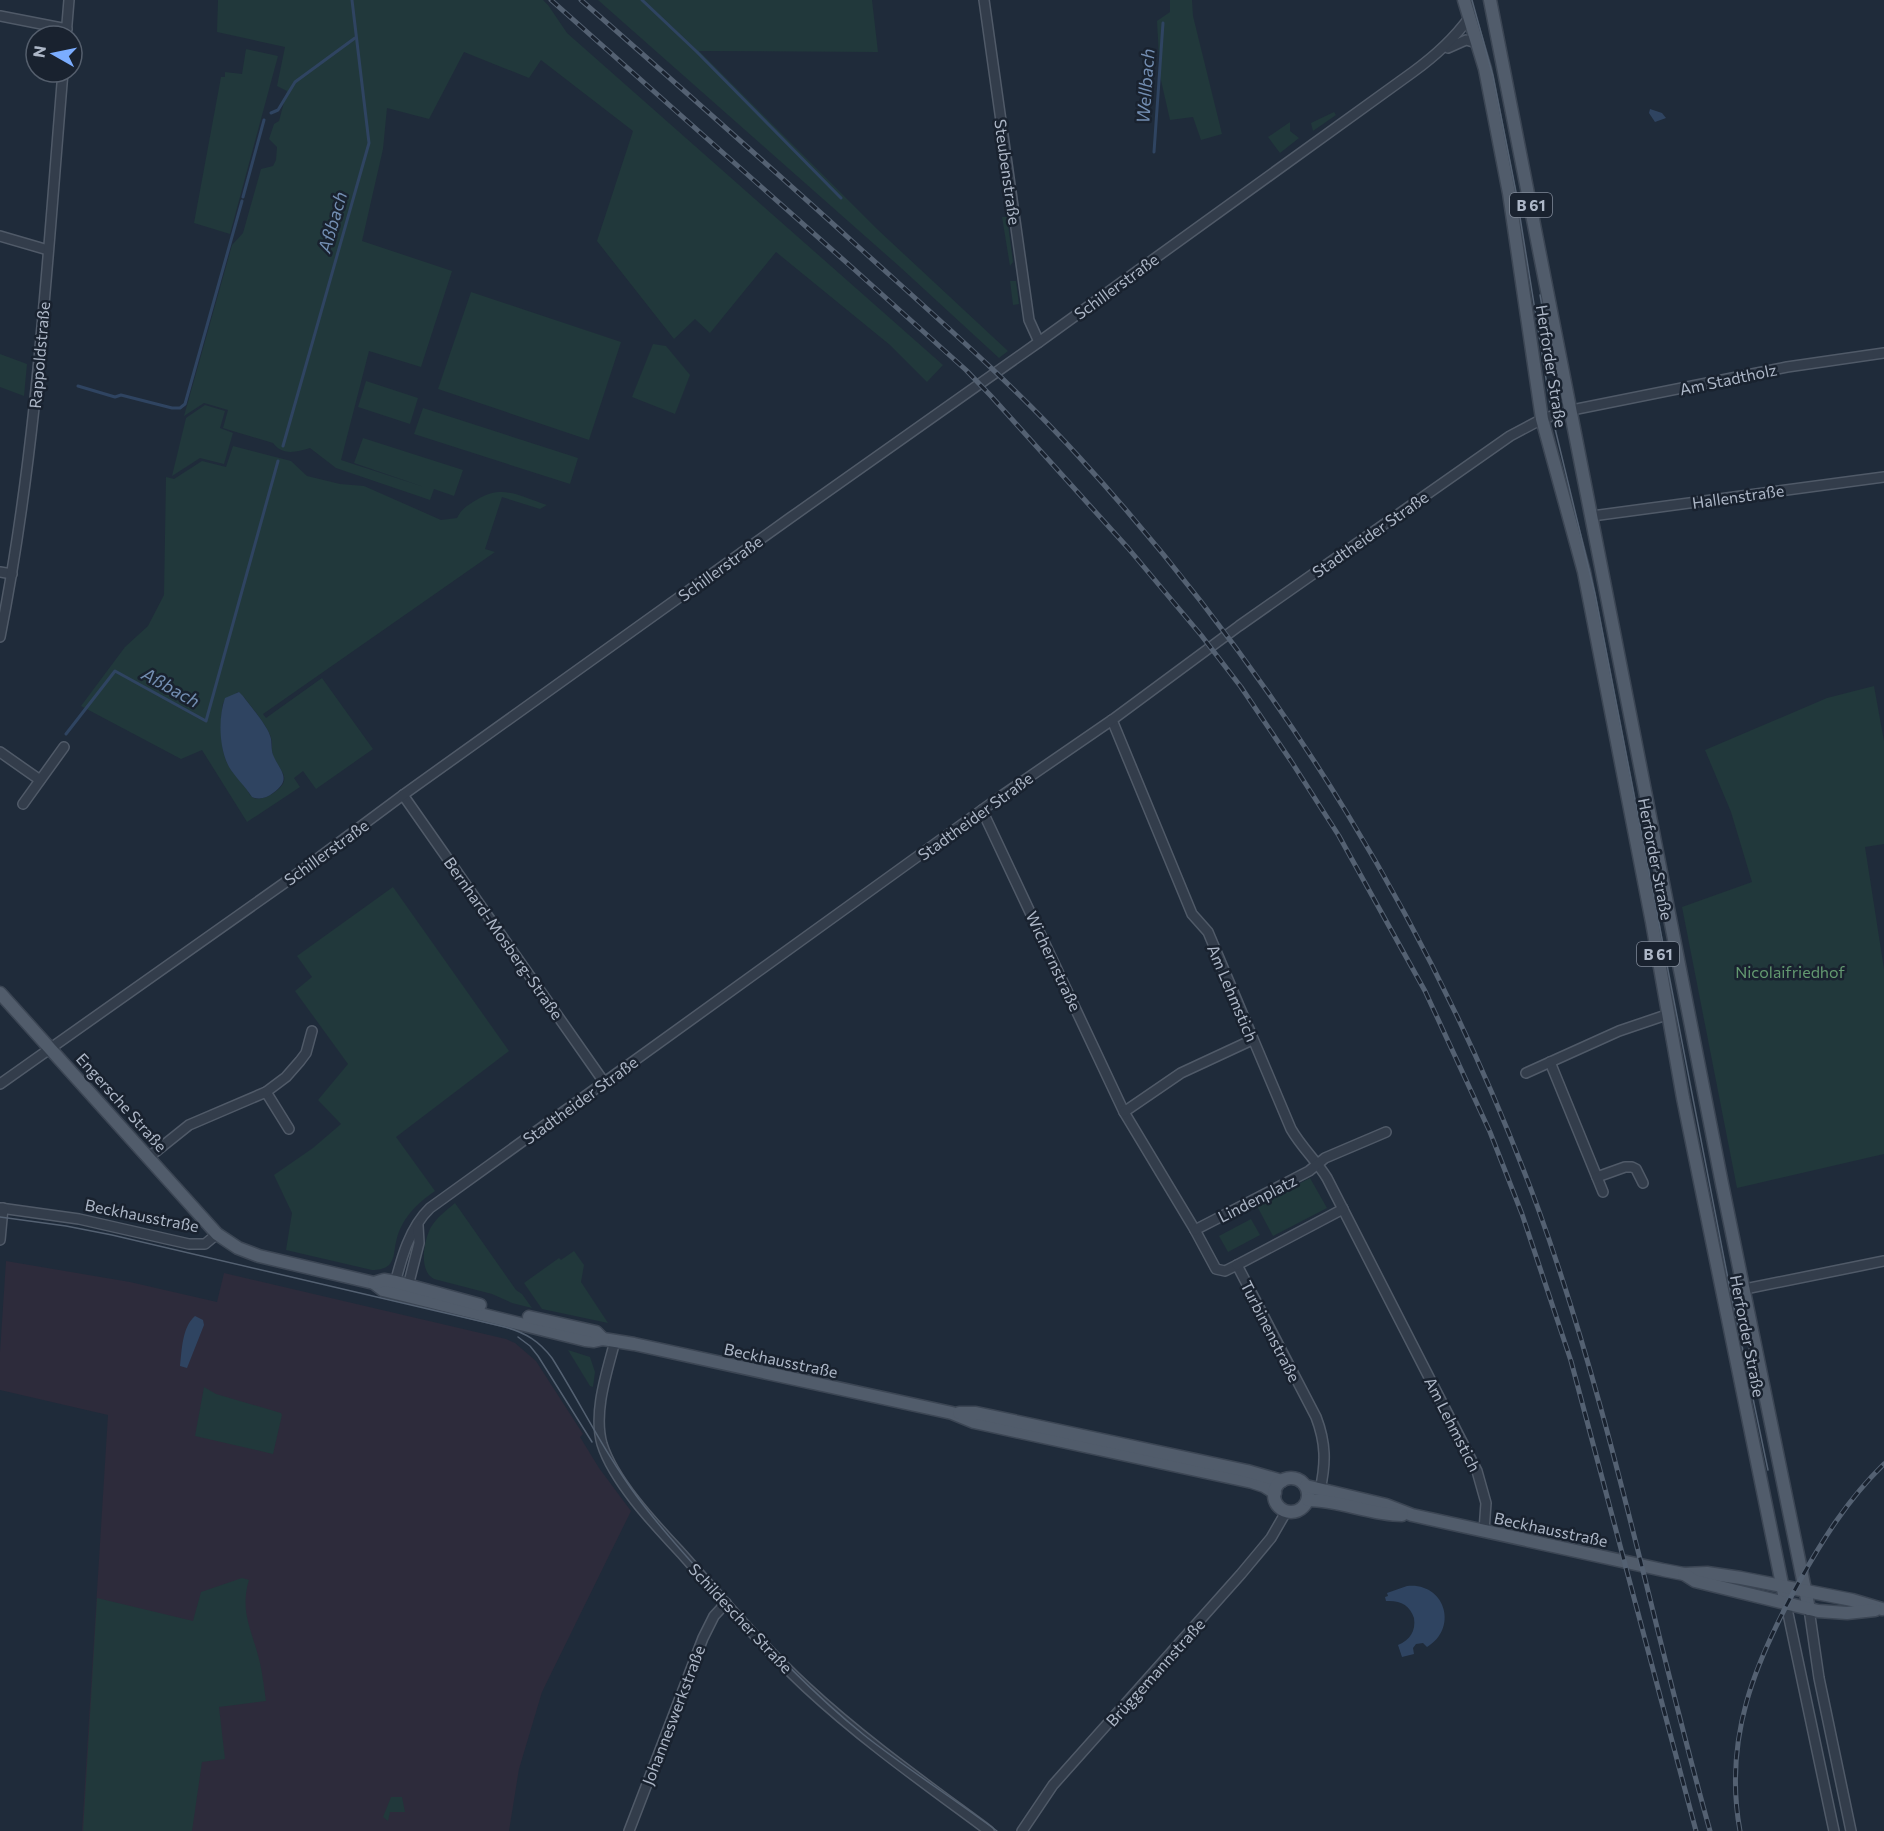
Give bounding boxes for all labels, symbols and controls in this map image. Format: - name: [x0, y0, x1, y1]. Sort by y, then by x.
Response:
- north arrow: [24, 24, 84, 84]
- text: N: [28, 44, 49, 59]
- water label: Wellbach: [1131, 48, 1159, 124]
- street label: Steubenstraße: [991, 118, 1025, 226]
- water label: Aßbach: [313, 189, 351, 256]
- road number: B 61: [1510, 193, 1552, 217]
- street label: Schillerstraße: [1070, 249, 1162, 323]
- street label: Rappoldstraße: [25, 301, 53, 409]
- street label: Herforder Straße: [1533, 303, 1571, 429]
- street label: Am Stadtholz: [1678, 359, 1778, 399]
- street label: Hallenstraße: [1691, 480, 1785, 512]
- street label: Stadtheider Straße: [1308, 487, 1432, 581]
- street label: Schillerstraße: [674, 531, 766, 605]
- water label: Aßbach: [137, 662, 204, 712]
- street label: Stadtheider Straße: [914, 768, 1036, 864]
- street label: Herforder Straße: [1635, 796, 1677, 922]
- street label: Schillerstraße: [280, 815, 372, 889]
- street label: Bernhard-Mosberg-Straße: [441, 853, 567, 1023]
- street label: Wichernstraße: [1023, 908, 1085, 1014]
- street label: Am Lehmstich: [1204, 942, 1262, 1044]
- road number: B 61: [1637, 942, 1679, 966]
- park label: Nicolaifriedhof: [1735, 962, 1845, 981]
- street label: Engersche Straße: [73, 1049, 171, 1155]
- street label: Stadtheider Straße: [519, 1052, 641, 1148]
- street label: Lindenplatz: [1215, 1170, 1300, 1226]
- street label: Beckhausstraße: [83, 1195, 201, 1235]
- street label: Herforder Straße: [1727, 1273, 1769, 1399]
- street label: Turbinenstraße: [1237, 1277, 1305, 1385]
- street label: Beckhausstraße: [722, 1339, 840, 1381]
- street label: Am Lehmstich: [1421, 1373, 1485, 1475]
- street label: Beckhausstraße: [1492, 1508, 1610, 1550]
- street label: Schildescher Straße: [685, 1559, 797, 1677]
- street label: Brüggemannstraße: [1102, 1614, 1208, 1730]
- street label: Johanneswerkstraße: [638, 1642, 708, 1788]

